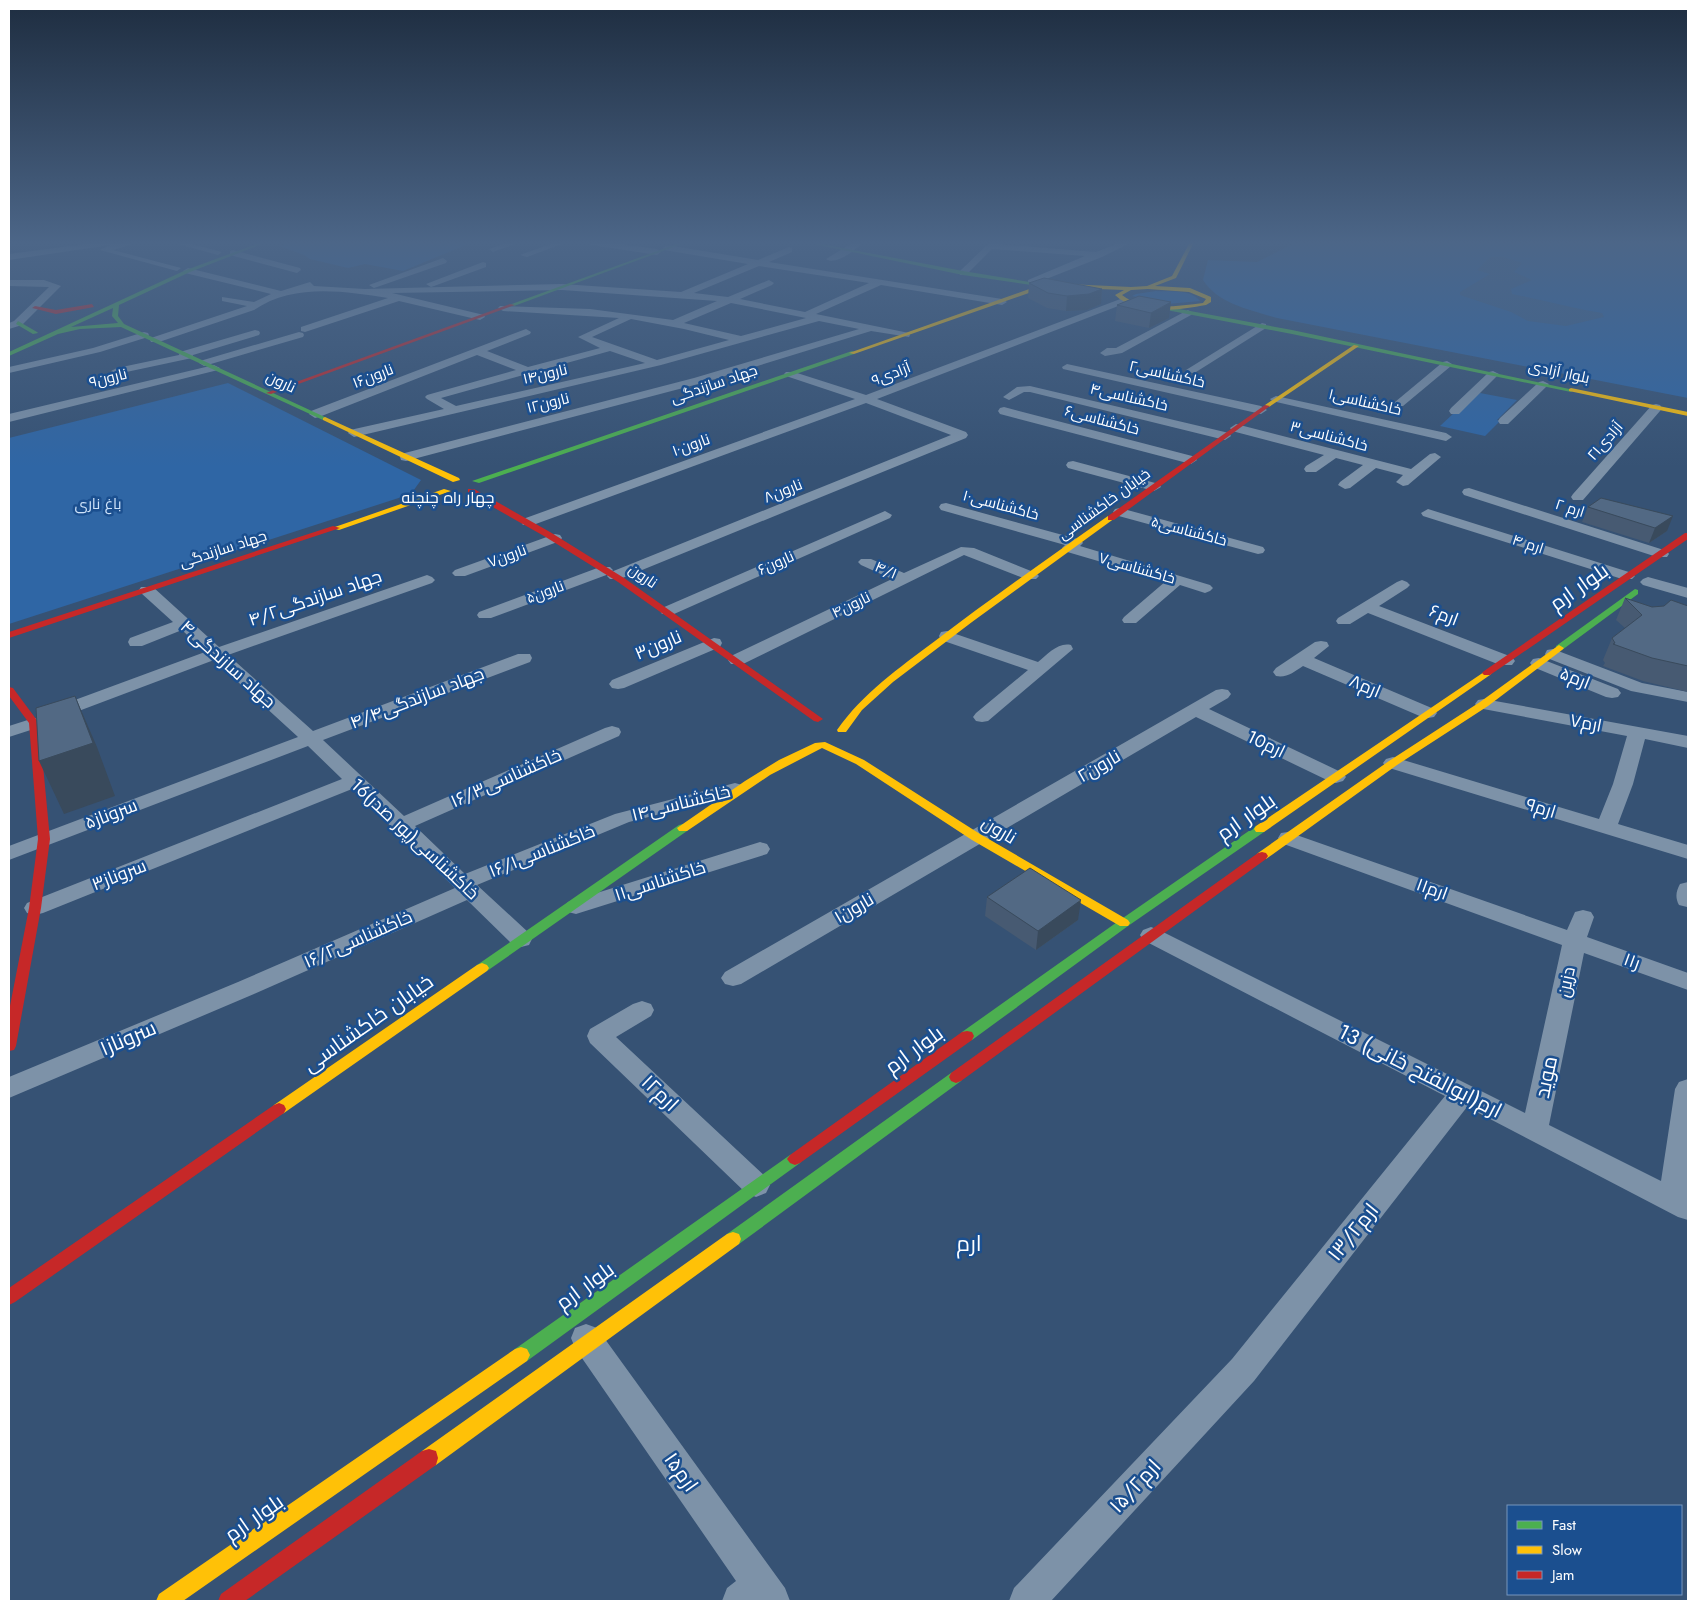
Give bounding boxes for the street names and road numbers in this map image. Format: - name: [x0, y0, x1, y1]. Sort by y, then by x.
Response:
- street label: خاکشناسی۲: [1127, 355, 1207, 393]
- street label: بلوار آزادی: [1526, 355, 1592, 389]
- street label: آزادی۹: [868, 356, 914, 392]
- street label: نارون۱۶: [349, 358, 397, 394]
- street label: نارون۱۴: [521, 358, 569, 390]
- street label: جهاد سازندگی: [668, 359, 760, 409]
- street label: نارون۹: [87, 363, 129, 393]
- street label: نارون: [263, 366, 299, 398]
- street label: خاکشناسی۴: [1088, 377, 1170, 417]
- street label: خاکشناسی۱: [1326, 383, 1404, 421]
- street label: نارون۱۲: [524, 387, 572, 419]
- street label: خاکشناسی۶: [1062, 399, 1142, 441]
- street label: خاکشناسی۳: [1288, 415, 1370, 457]
- street label: آزادی۲۱: [1582, 417, 1628, 465]
- street label: نارون۱۰: [669, 428, 713, 462]
- street label: خیابان خاکشناسی: [1053, 463, 1155, 545]
- street label: نارون۸: [760, 473, 806, 509]
- street label: خاکشناسی۱۰: [961, 484, 1041, 526]
- street label: ارم ۲: [1552, 493, 1588, 523]
- street label: خاکشناسی۵: [1149, 510, 1229, 552]
- street label: جهاد سازندگی: [177, 525, 269, 573]
- street label: ارم ۴: [1509, 529, 1547, 559]
- street label: نارون۷: [484, 539, 530, 573]
- street label: نارون۶: [754, 545, 798, 581]
- street label: خاکشناسی۷: [1096, 547, 1178, 589]
- street label: ۴/۱: [871, 556, 901, 584]
- street label: بلوار ارم: [1543, 556, 1615, 618]
- street label: نارون: [624, 558, 662, 594]
- street label: ۴/۲جهاد سازندگی: [245, 563, 385, 633]
- street label: نارون۵: [523, 575, 567, 609]
- street label: نارون۴: [828, 586, 874, 624]
- street label: ارم۶: [1426, 598, 1462, 632]
- street label: جهاد سازندگی۴: [174, 614, 282, 714]
- street label: نارون۳: [630, 623, 686, 667]
- street label: ۴/۴جهاد سازندگی: [346, 660, 488, 736]
- street label: ارم۵: [1556, 660, 1594, 696]
- street label: ارم۸: [1345, 668, 1385, 704]
- street label: ارم۷: [1568, 707, 1604, 739]
- street label: ارم10: [1242, 724, 1290, 764]
- street label: ۱۶/۳خاکشناسی: [446, 742, 566, 814]
- street label: نارون۲: [1073, 743, 1125, 789]
- street label: 16خاکشناسی(پور صدر): [345, 772, 485, 906]
- street label: خاکشناسی۱۴: [629, 778, 733, 828]
- street label: بلوار ارم: [1210, 786, 1282, 848]
- street label: ارم۹: [1523, 791, 1559, 825]
- street label: سروناز۵: [81, 792, 141, 836]
- street label: نارون: [977, 809, 1021, 851]
- street label: ۱۶/۱خاکشناسی: [485, 818, 599, 884]
- street label: سروناز۳: [88, 853, 150, 897]
- street label: خاکشناسی۱۱: [611, 854, 709, 908]
- street label: ارم۱۱: [1413, 871, 1451, 907]
- street label: نارون۱: [829, 886, 879, 930]
- street label: ۱۶/۲خاکشناسی: [300, 903, 416, 975]
- street label: ۱۱ر: [1620, 946, 1644, 976]
- street label: دزین: [1550, 964, 1582, 1000]
- street label: خیابان خاکشناسی: [297, 967, 439, 1079]
- street label: سروناز۱: [95, 1013, 161, 1063]
- street label: 13 ارم(ابوالفتح خانی): [1333, 1017, 1507, 1125]
- street label: بلوار ارم: [878, 1018, 950, 1082]
- street label: موید: [1527, 1053, 1565, 1101]
- street label: ارم۱۲: [635, 1068, 685, 1118]
- street label: ۱۳/۲ارم: [1320, 1197, 1386, 1267]
- street label: بلوار ارم: [549, 1254, 621, 1318]
- street label: ارم۱۵: [657, 1446, 705, 1498]
- street label: ۱۵/۲ارم: [1102, 1452, 1168, 1520]
- street label: بلوار ارم: [218, 1487, 290, 1549]

